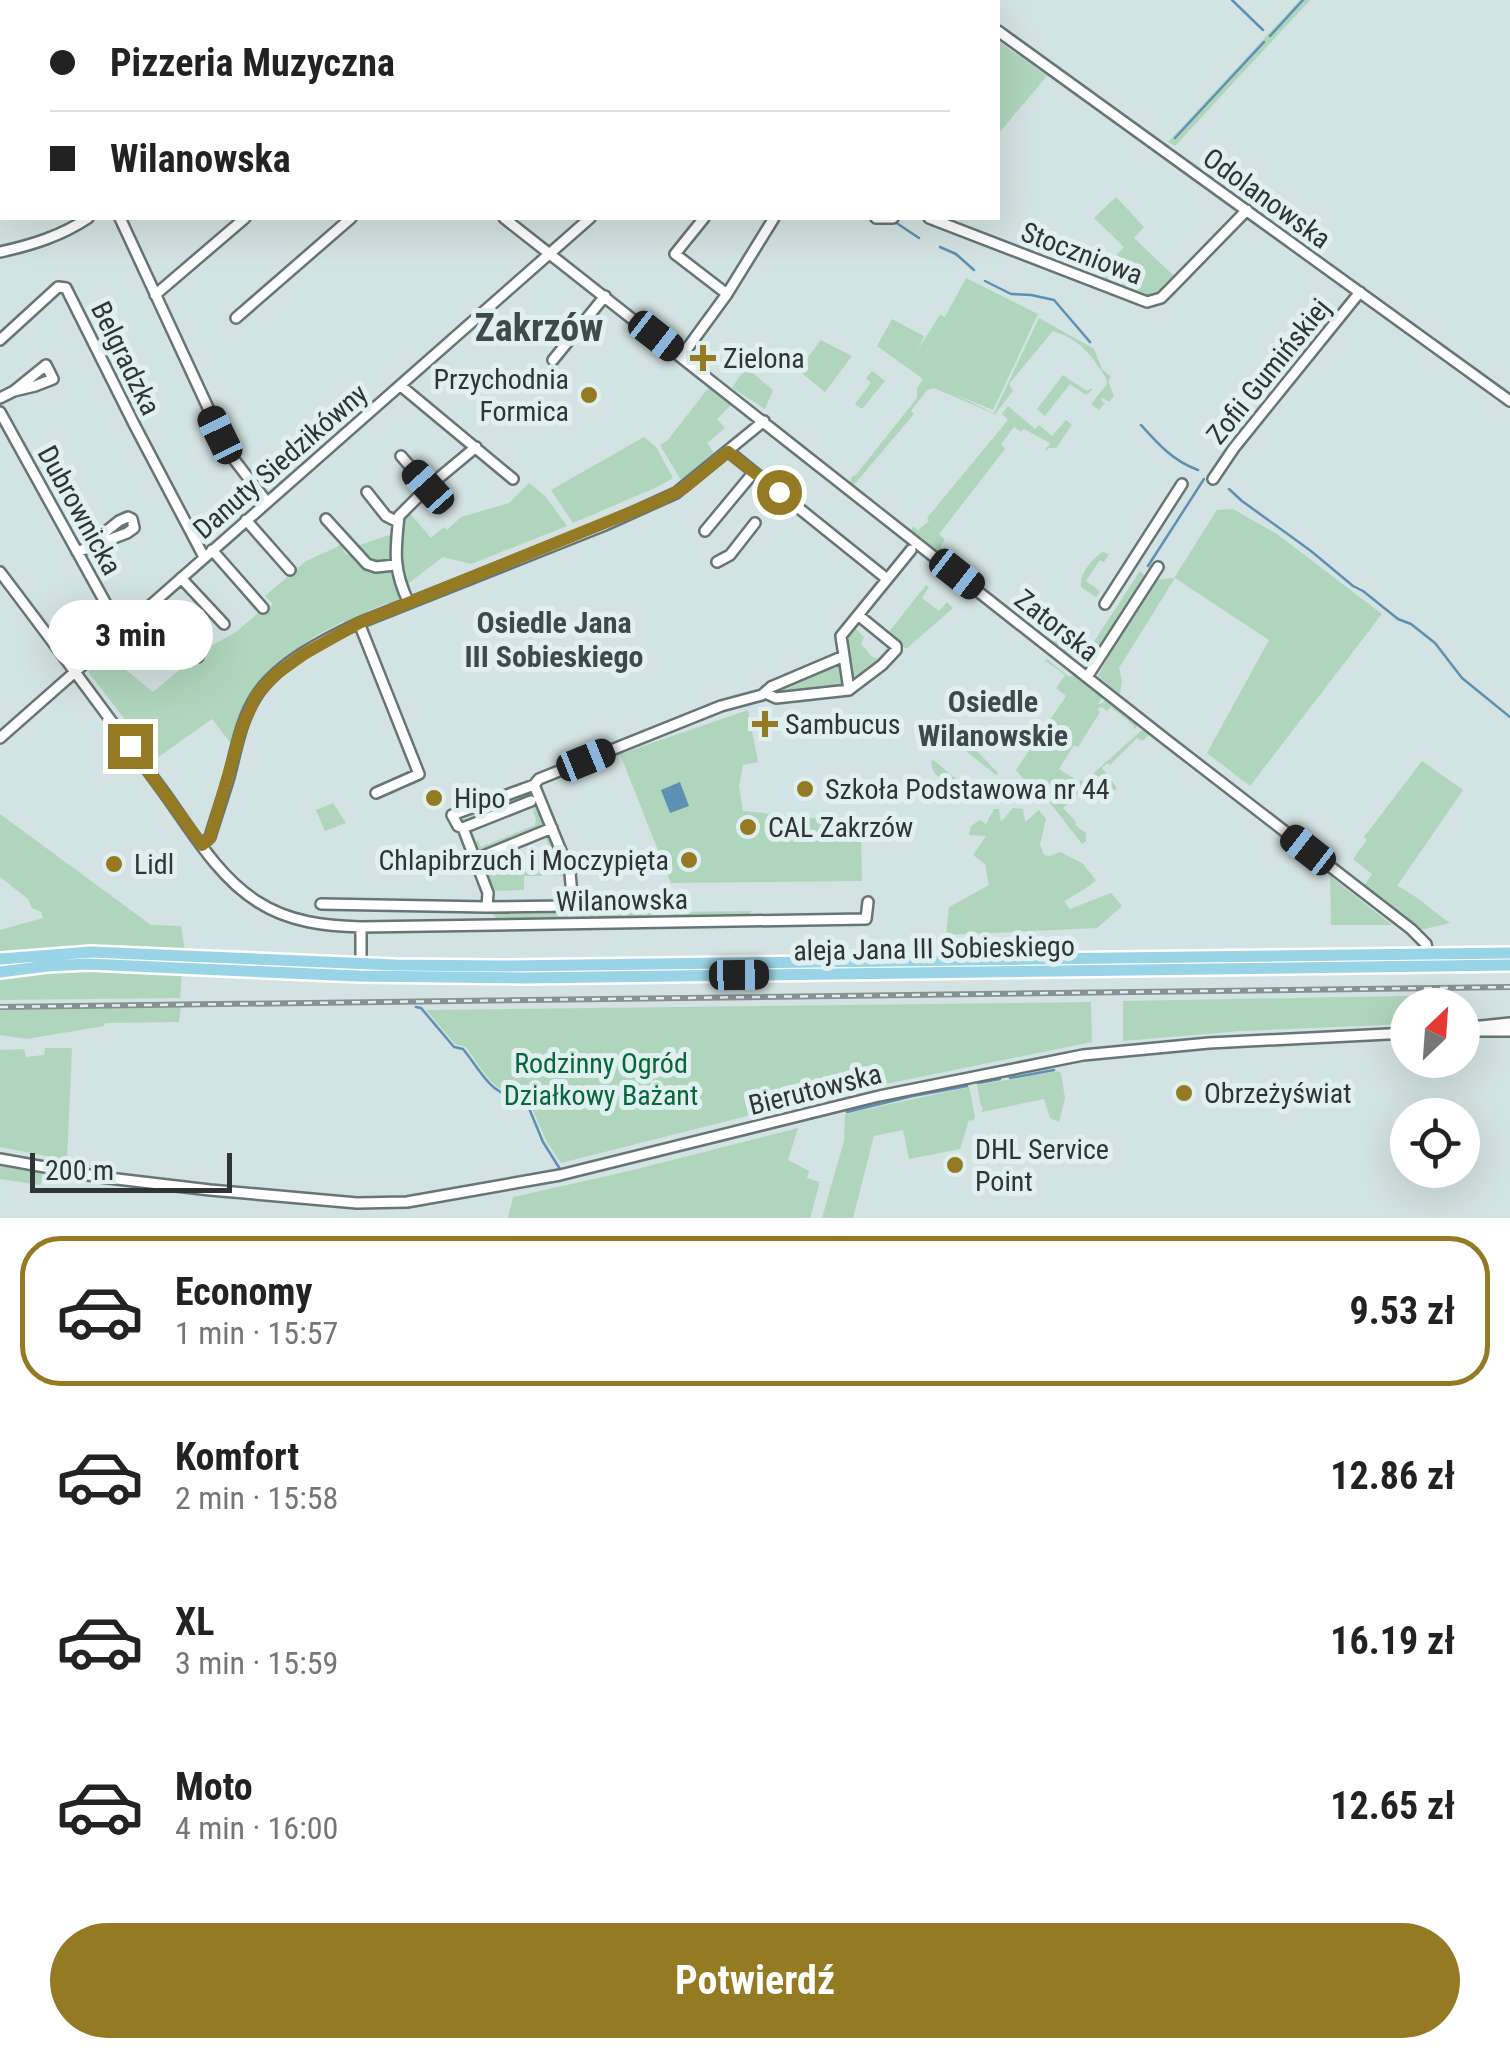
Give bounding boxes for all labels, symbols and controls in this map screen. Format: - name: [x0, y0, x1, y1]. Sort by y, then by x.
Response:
- text: Pizzeria Muzyczna: [110, 41, 395, 85]
- text: Wilanowska: [110, 137, 291, 181]
- street label: Odolanowska: [1197, 141, 1337, 256]
- street label: Stoczniowa: [1016, 215, 1147, 292]
- street label: Zofii Gumińskiej: [1200, 292, 1337, 451]
- street label: Belgradzka: [84, 296, 167, 420]
- district label: Zakrzów: [475, 306, 603, 350]
- car: [623, 306, 689, 366]
- place label: Zielona: [723, 342, 805, 375]
- marker: Zielona: [692, 347, 714, 369]
- place label: Przychodnia Formica: [433, 363, 569, 428]
- street label: Danuty Siedzikówny: [187, 377, 374, 546]
- marker: Przychodnia Formica: [578, 384, 600, 406]
- car: [193, 401, 247, 469]
- street label: Dubrownicka: [31, 440, 129, 581]
- car: [397, 455, 459, 519]
- route start: [757, 470, 802, 515]
- car: [924, 544, 990, 604]
- street label: Zatorska: [1008, 582, 1105, 668]
- callout: 3 min: [48, 601, 212, 671]
- district label: Osiedle Jana III Sobieskiego: [464, 605, 644, 674]
- text: 3 min: [95, 616, 166, 654]
- district label: Osiedle Wilanowskie: [918, 684, 1068, 753]
- place label: Sambucus: [785, 708, 901, 741]
- marker: Sambucus: [754, 713, 776, 735]
- route end: [108, 724, 153, 769]
- car: [553, 735, 619, 785]
- place label: Szkoła Podstawowa nr 44: [825, 773, 1110, 806]
- marker: Szkoła Podstawowa nr 44: [794, 778, 816, 800]
- place label: Hipo: [454, 782, 506, 815]
- marker: Hipo: [423, 787, 445, 809]
- place label: CAL Zakrzów: [768, 811, 913, 844]
- marker: CAL Zakrzów: [737, 816, 759, 838]
- car: [1275, 820, 1341, 880]
- place label: Chlapibrzuch i Moczypięta: [378, 844, 669, 877]
- place label: Lidl: [134, 848, 174, 881]
- marker: Chlapibrzuch i Moczypięta: [678, 849, 700, 871]
- marker: Lidl: [103, 853, 125, 875]
- street label: Wilanowska: [556, 883, 688, 918]
- street label: aleja Jana III Sobieskiego: [793, 930, 1075, 967]
- car: [709, 959, 769, 991]
- north arrow: [1390, 988, 1480, 1078]
- map controls: [1390, 988, 1480, 1188]
- park label: Rodzinny Ogród Działkowy Bażant: [504, 1047, 698, 1112]
- street label: Bierutowska: [745, 1057, 885, 1122]
- place label: Obrzeżyświat: [1204, 1077, 1351, 1110]
- marker: Obrzeżyświat: [1173, 1082, 1195, 1104]
- button: locate: [1390, 1098, 1480, 1188]
- place label: DHL Service Point: [975, 1133, 1109, 1198]
- scale bar: [30, 1148, 232, 1192]
- text: 200 m: [45, 1154, 114, 1187]
- marker: DHL Service Point: [944, 1154, 966, 1176]
- icon: car: [55, 1266, 145, 1356]
- text: Economy: [175, 1270, 312, 1314]
- text: 9.53 zł: [1350, 1289, 1455, 1333]
- text: 1 min · 15:57: [175, 1314, 338, 1352]
- icon: car: [55, 1431, 145, 1521]
- text: Komfort: [175, 1435, 299, 1479]
- text: 12.86 zł: [1330, 1454, 1455, 1498]
- text: 2 min · 15:58: [175, 1479, 338, 1517]
- icon: car: [55, 1596, 145, 1686]
- text: XL: [175, 1600, 214, 1644]
- text: 16.19 zł: [1330, 1619, 1455, 1663]
- text: 3 min · 15:59: [175, 1644, 338, 1682]
- icon: car: [55, 1761, 145, 1851]
- text: Moto: [175, 1765, 253, 1809]
- text: 12.65 zł: [1330, 1784, 1455, 1828]
- text: 4 min · 16:00: [175, 1809, 338, 1847]
- button: Potwierdź: [50, 1923, 1460, 2038]

